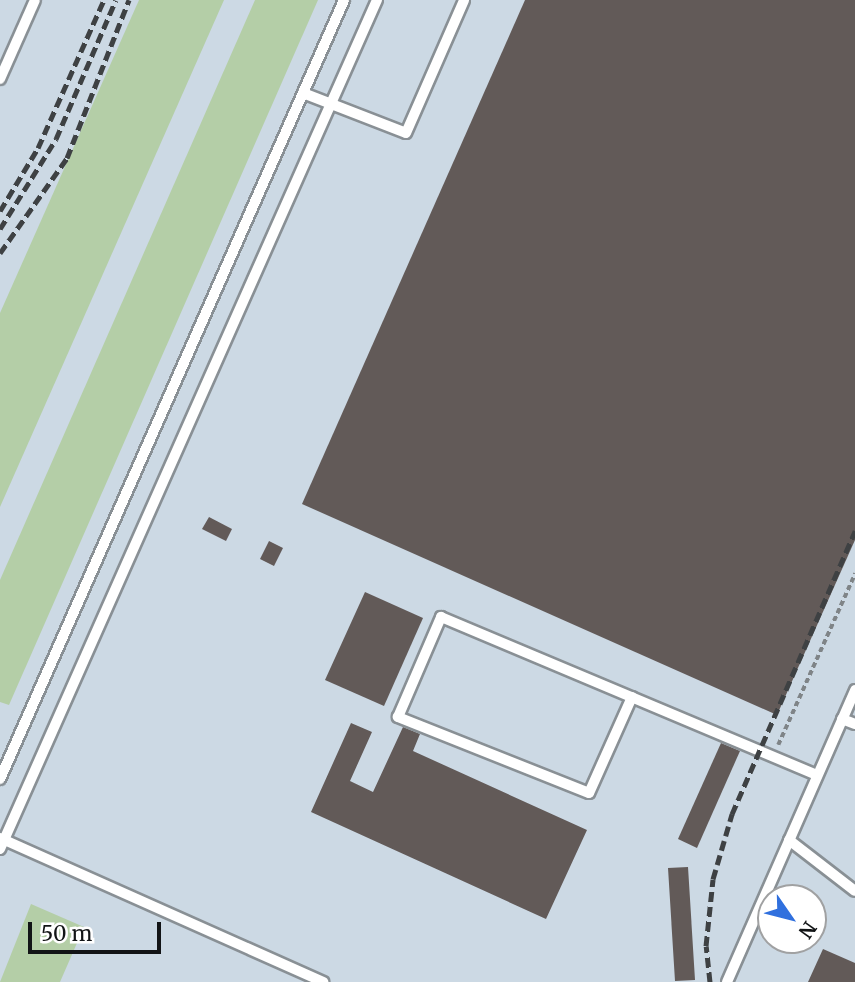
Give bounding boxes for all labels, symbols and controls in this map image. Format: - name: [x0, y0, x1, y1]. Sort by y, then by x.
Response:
- north arrow: [757, 884, 827, 954]
- scale bar: [32, 908, 164, 952]
- text: N: [793, 917, 822, 943]
- text: 50 m: [41, 920, 92, 947]

